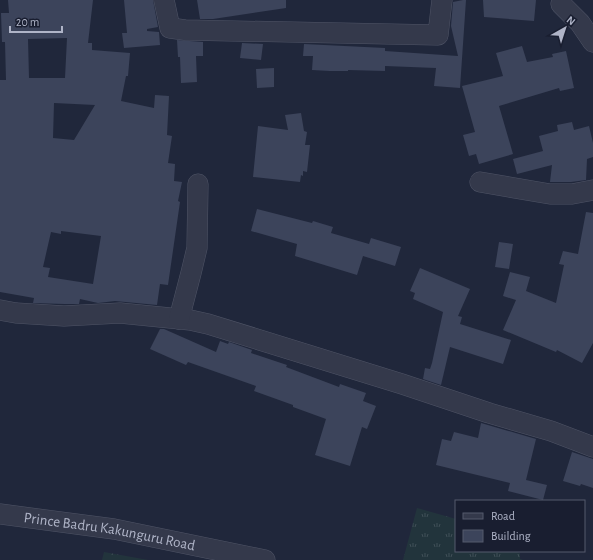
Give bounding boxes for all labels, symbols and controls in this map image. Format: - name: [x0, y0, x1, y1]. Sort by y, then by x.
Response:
- scale bar: [10, 8, 62, 34]
- north arrow: [545, 8, 585, 48]
- text: N: [565, 14, 577, 27]
- text: 20 m: [16, 16, 39, 28]
- legend: [455, 500, 585, 552]
- street label: Prince Badru Kakunguru Road: [23, 510, 197, 553]
- text: Road: [491, 510, 515, 522]
- text: Building: [491, 530, 531, 542]

